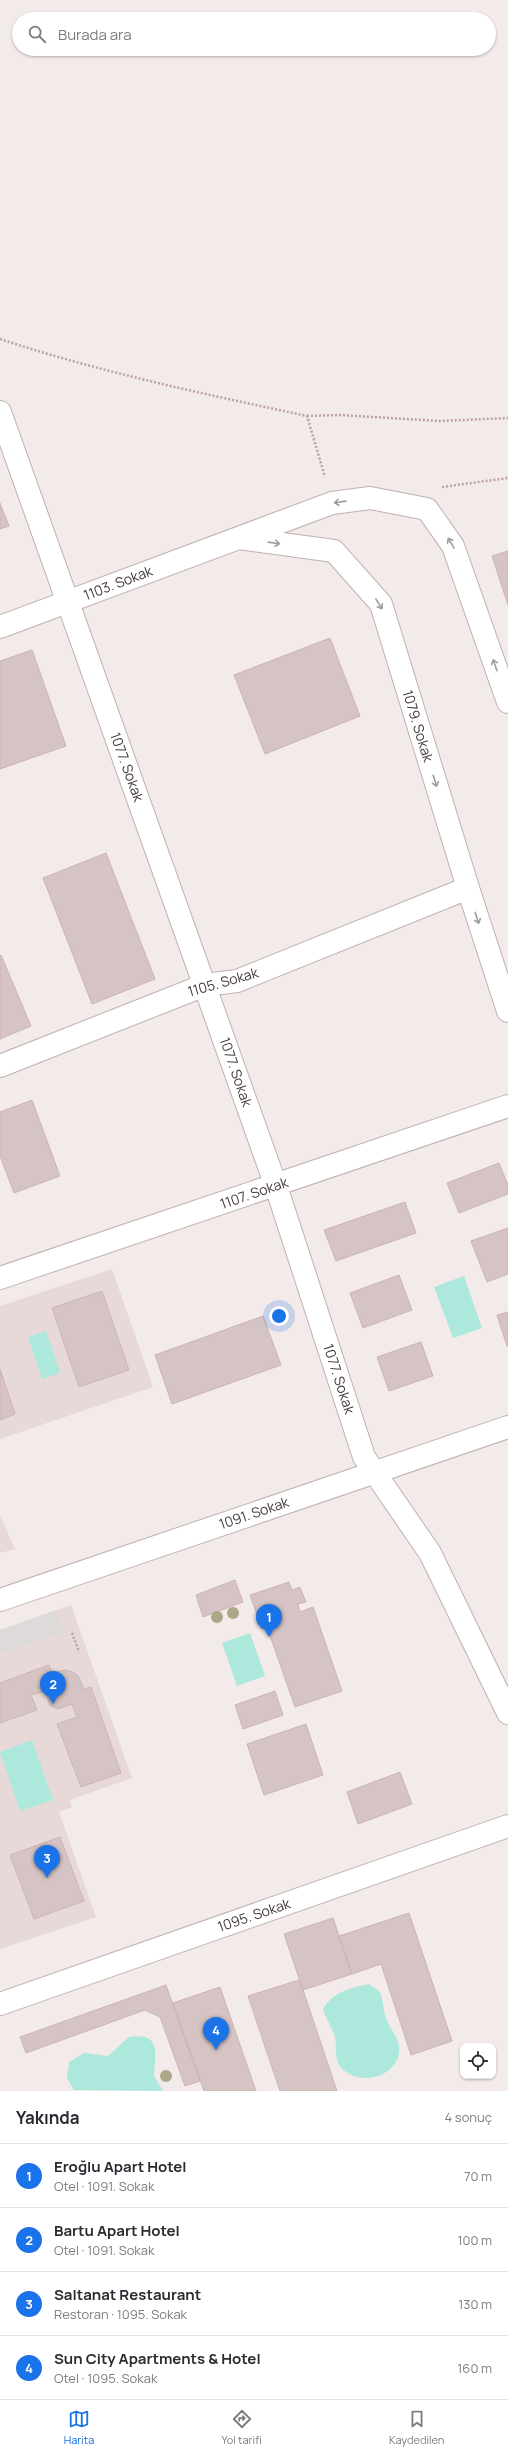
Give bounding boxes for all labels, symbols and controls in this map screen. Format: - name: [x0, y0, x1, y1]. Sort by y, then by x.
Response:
- search box: [12, 12, 496, 56]
- icon: search: [26, 23, 48, 45]
- text: Burada ara: [58, 24, 132, 45]
- one-way arrow: [334, 498, 347, 506]
- one-way arrow: [446, 537, 454, 549]
- one-way arrow: [267, 539, 280, 547]
- street label: 1103. Sokak: [81, 560, 156, 604]
- one-way arrow: [375, 598, 384, 609]
- one-way arrow: [491, 659, 498, 672]
- street label: 1079. Sokak: [399, 688, 439, 765]
- street label: 1077. Sokak: [106, 730, 149, 805]
- one-way arrow: [432, 774, 439, 787]
- one-way arrow: [474, 912, 482, 924]
- street label: 1105. Sokak: [185, 962, 261, 1001]
- street label: 1077. Sokak: [216, 1035, 258, 1110]
- street label: 1107. Sokak: [217, 1172, 291, 1213]
- your location: [269, 1306, 289, 1326]
- street label: 1077. Sokak: [319, 1341, 360, 1417]
- street label: 1091. Sokak: [216, 1491, 292, 1533]
- pin: 1: [256, 1604, 282, 1637]
- pin: 2: [40, 1671, 66, 1704]
- pin: 3: [34, 1845, 60, 1878]
- street label: 1095. Sokak: [215, 1893, 294, 1936]
- pin: 4: [203, 2017, 229, 2050]
- map controls: [460, 2043, 496, 2079]
- button: locate: [460, 2043, 496, 2079]
- text: Yakında: [16, 2106, 80, 2129]
- text: 4 sonuç: [445, 2108, 492, 2126]
- text: Eroğlu Apart Hotel: [54, 2156, 187, 2177]
- text: 1: [26, 2167, 32, 2185]
- text: 70 m: [464, 2167, 492, 2185]
- text: Otel · 1091. Sokak: [54, 2177, 154, 2195]
- text: Bartu Apart Hotel: [54, 2220, 180, 2241]
- text: 2: [25, 2231, 33, 2249]
- text: 100 m: [457, 2231, 492, 2249]
- text: Otel · 1091. Sokak: [54, 2241, 154, 2259]
- text: Saltanat Restaurant: [54, 2284, 201, 2305]
- text: 3: [25, 2295, 33, 2313]
- text: 130 m: [458, 2295, 492, 2313]
- text: Restoran · 1095. Sokak: [54, 2305, 187, 2323]
- text: Sun City Apartments & Hotel: [54, 2348, 261, 2369]
- text: 4: [25, 2359, 33, 2377]
- text: 160 m: [457, 2359, 492, 2377]
- text: Otel · 1095. Sokak: [54, 2369, 157, 2387]
- tab: Harita: [64, 2408, 94, 2447]
- tab: Yol tarifi: [222, 2408, 262, 2447]
- tab: Kaydedilen: [389, 2408, 444, 2447]

